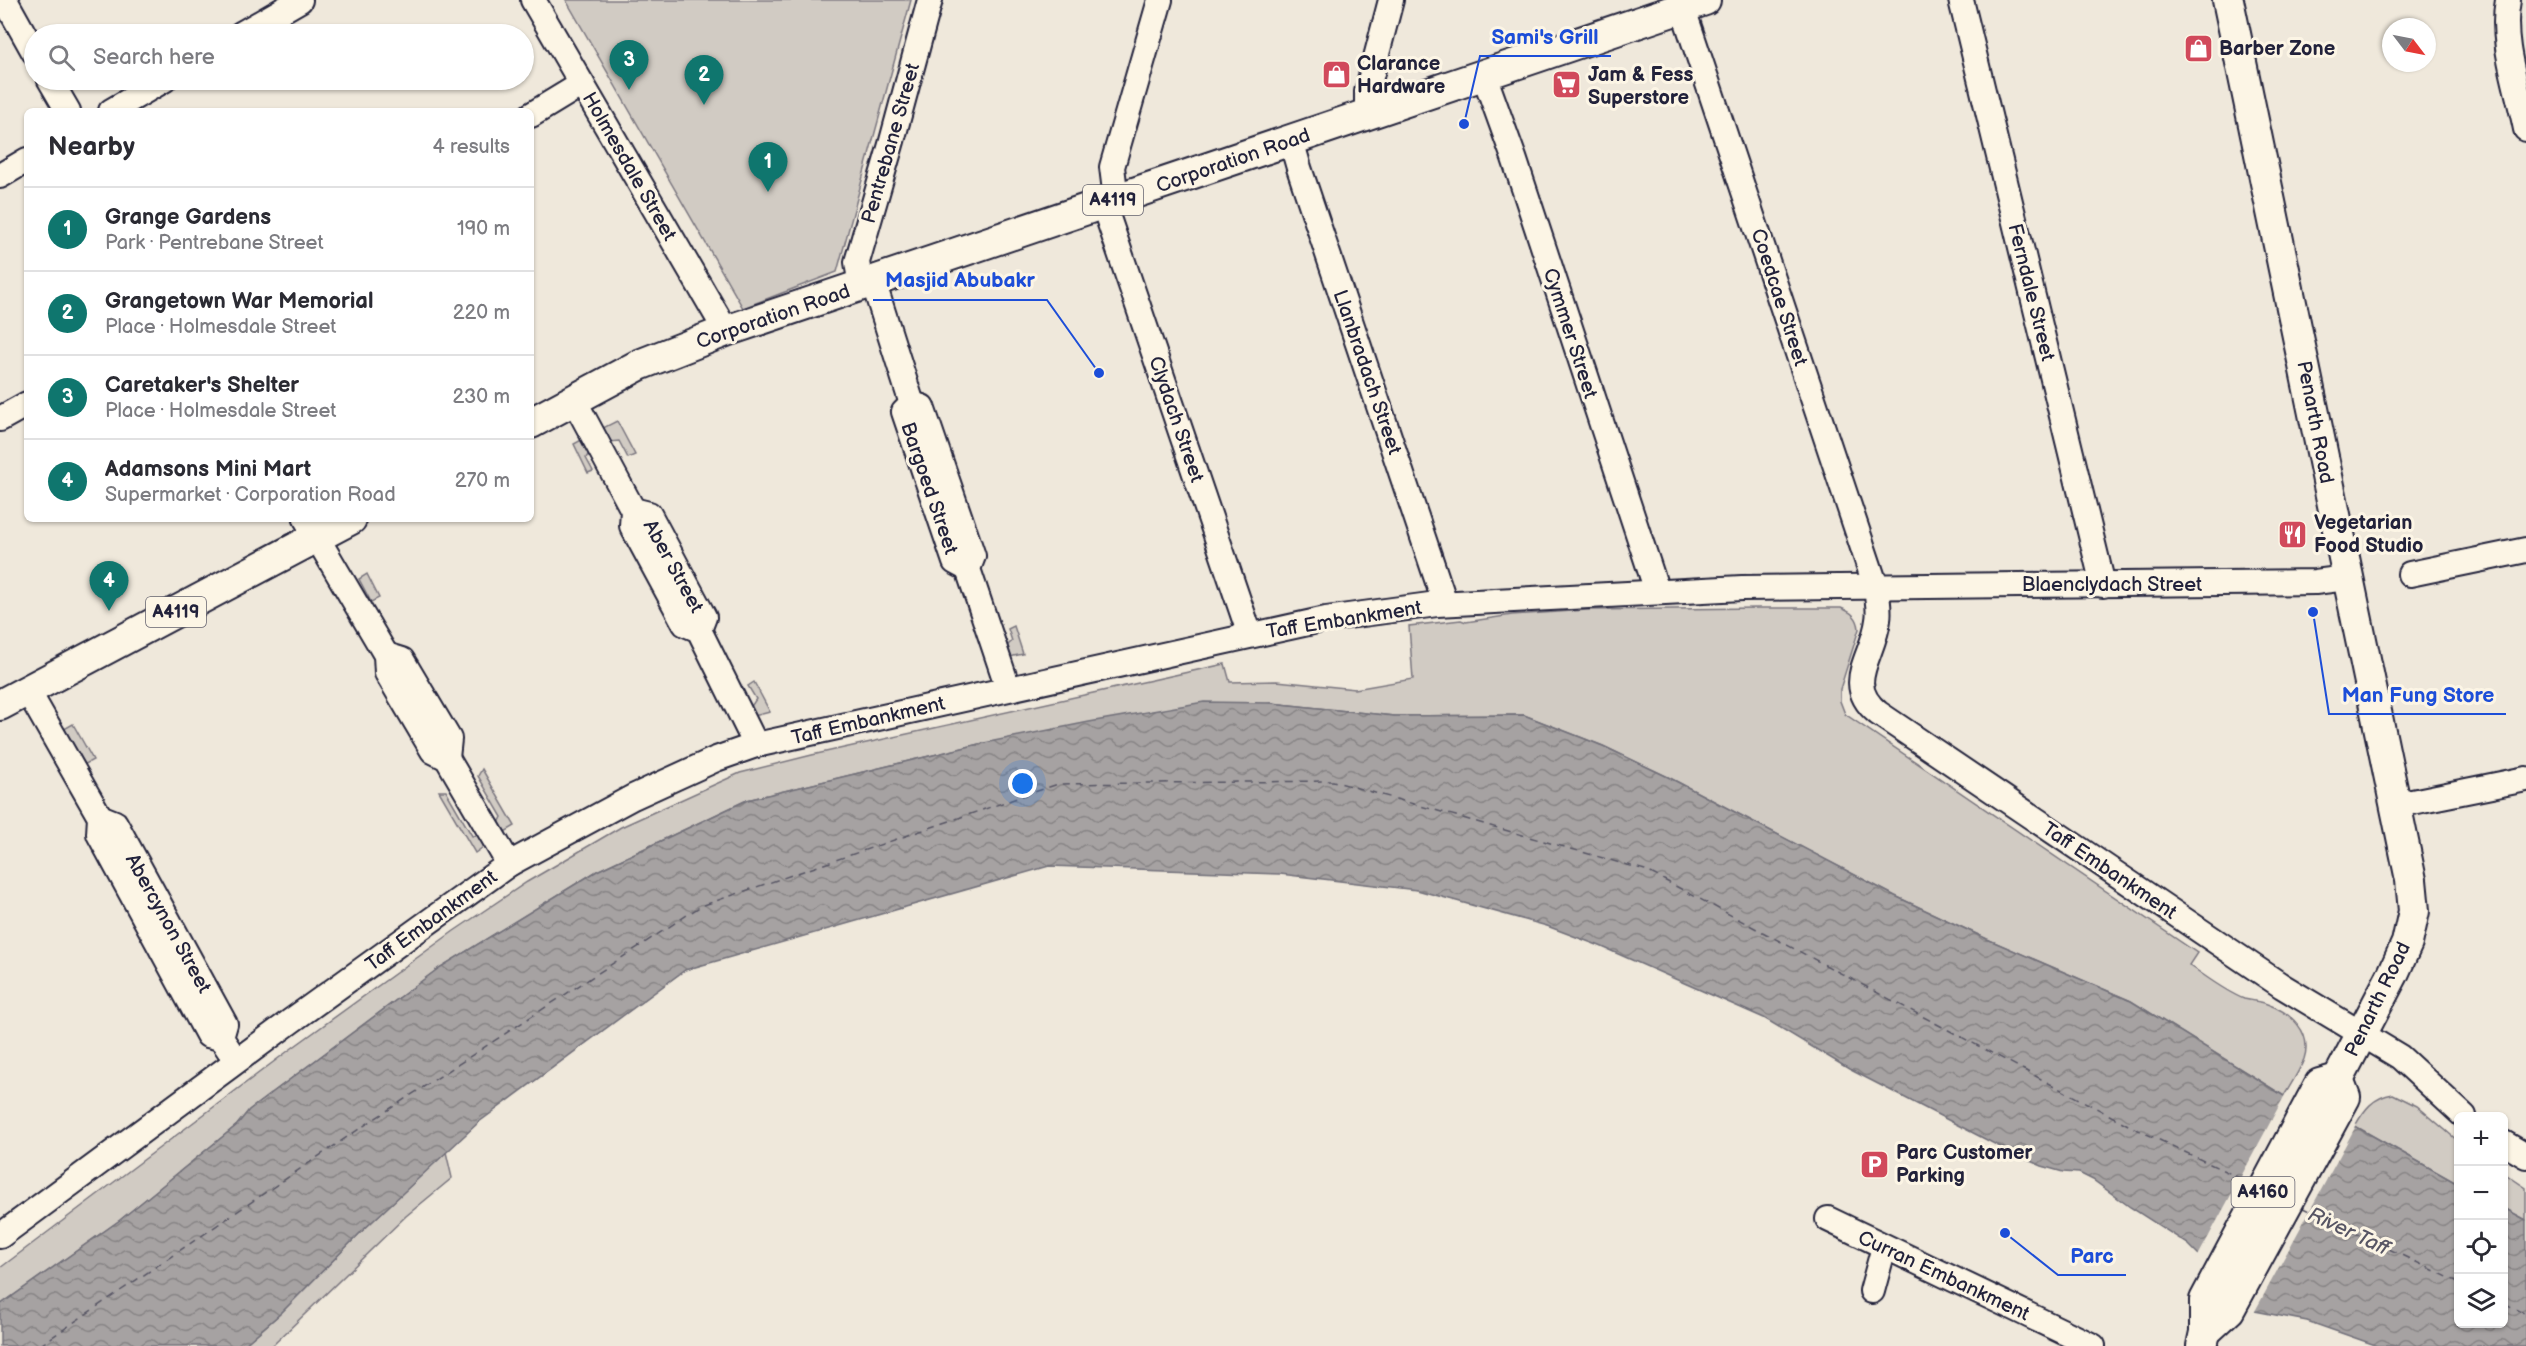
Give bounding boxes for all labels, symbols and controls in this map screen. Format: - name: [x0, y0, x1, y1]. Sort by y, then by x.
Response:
- callout: Sami's Grill: [1480, 17, 1611, 56]
- north arrow: [2382, 18, 2436, 72]
- search box: [24, 24, 534, 90]
- text: Sami's Grill: [1491, 25, 1599, 50]
- shop icon: Barber Zone: [2182, 32, 2214, 64]
- place label: Barber Zone: [2219, 37, 2335, 61]
- pin: 3: [610, 40, 648, 90]
- icon: search: [45, 41, 78, 74]
- text: Search here: [93, 44, 215, 71]
- place label: Clarance Hardware: [1357, 52, 1445, 99]
- pin: 2: [684, 56, 724, 105]
- shop icon: Clarance Hardware: [1320, 58, 1352, 90]
- street label: Pentrebane Street: [857, 60, 925, 226]
- place label: Jam & Fess Superstore: [1588, 63, 1693, 110]
- supermarket icon: Jam & Fess Superstore: [1551, 69, 1583, 101]
- street label: Holmesdale Street: [577, 88, 681, 245]
- street label: Corporation Road: [1153, 123, 1313, 199]
- text: Nearby: [48, 132, 135, 163]
- text: 4 results: [432, 135, 510, 159]
- pin: 1: [748, 142, 788, 192]
- road number: A4119: [1083, 185, 1143, 215]
- text: Grange Gardens: [105, 204, 271, 231]
- text: 1: [63, 217, 72, 241]
- text: 190 m: [457, 217, 510, 241]
- street label: Ferndale Street: [2002, 221, 2060, 363]
- street label: Coedcae Street: [1746, 226, 1813, 369]
- text: Park · Pentrebane Street: [105, 231, 324, 255]
- callout: Masjid Abubakr: [873, 261, 1047, 300]
- street label: Cymmer Street: [1538, 265, 1602, 401]
- text: Masjid Abubakr: [885, 268, 1036, 293]
- street label: Corporation Road: [693, 279, 853, 355]
- street label: Llanbradach Street: [1328, 287, 1406, 458]
- text: Grangetown War Memorial: [105, 288, 373, 315]
- text: 2: [62, 301, 73, 325]
- text: 220 m: [453, 301, 510, 325]
- text: Place · Holmesdale Street: [105, 315, 336, 339]
- street label: Clydach Street: [1143, 353, 1209, 485]
- street label: Penarth Road: [2291, 359, 2339, 486]
- text: Caretaker's Shelter: [105, 372, 299, 399]
- text: 3: [62, 385, 73, 409]
- text: 230 m: [453, 385, 510, 409]
- text: Place · Holmesdale Street: [105, 399, 336, 423]
- street label: Bargoed Street: [895, 419, 963, 557]
- text: Adamsons Mini Mart: [105, 456, 311, 483]
- text: 4: [62, 469, 73, 493]
- text: 270 m: [455, 469, 510, 493]
- text: Supermarket · Corporation Road: [105, 483, 396, 507]
- place label: Vegetarian Food Studio: [2314, 511, 2423, 558]
- street label: Aber Street: [638, 516, 708, 617]
- restaurant icon: Vegetarian Food Studio: [2277, 518, 2309, 550]
- pin: 4: [90, 562, 128, 611]
- street label: Blaenclydach Street: [2022, 573, 2202, 597]
- street label: Taff Embankment: [1265, 596, 1424, 644]
- road number: A4119: [146, 597, 206, 627]
- callout: Man Fung Store: [2329, 675, 2506, 714]
- text: Man Fung Store: [2342, 683, 2494, 708]
- street label: Taff Embankment: [789, 692, 947, 750]
- your location: [1008, 769, 1037, 798]
- street label: Taff Embankment: [2038, 817, 2181, 925]
- street label: Abercynon Street: [120, 850, 216, 997]
- street label: Taff Embankment: [361, 865, 502, 977]
- street label: Penarth Road: [2340, 938, 2416, 1061]
- map controls: [2454, 1112, 2508, 1328]
- button: +: [2454, 1112, 2508, 1166]
- place label: Parc Customer Parking: [1896, 1141, 2034, 1188]
- parking icon: Parc Customer Parking: [1859, 1148, 1891, 1180]
- button: −: [2454, 1166, 2508, 1220]
- road number: A4160: [2232, 1177, 2294, 1207]
- water label: River Taff: [2304, 1202, 2396, 1262]
- button: locate: [2454, 1220, 2508, 1274]
- street label: Curran Embankment: [1854, 1226, 2033, 1326]
- callout: Parc: [2058, 1236, 2126, 1275]
- text: Parc: [2070, 1244, 2114, 1269]
- button: layers: [2454, 1274, 2508, 1328]

